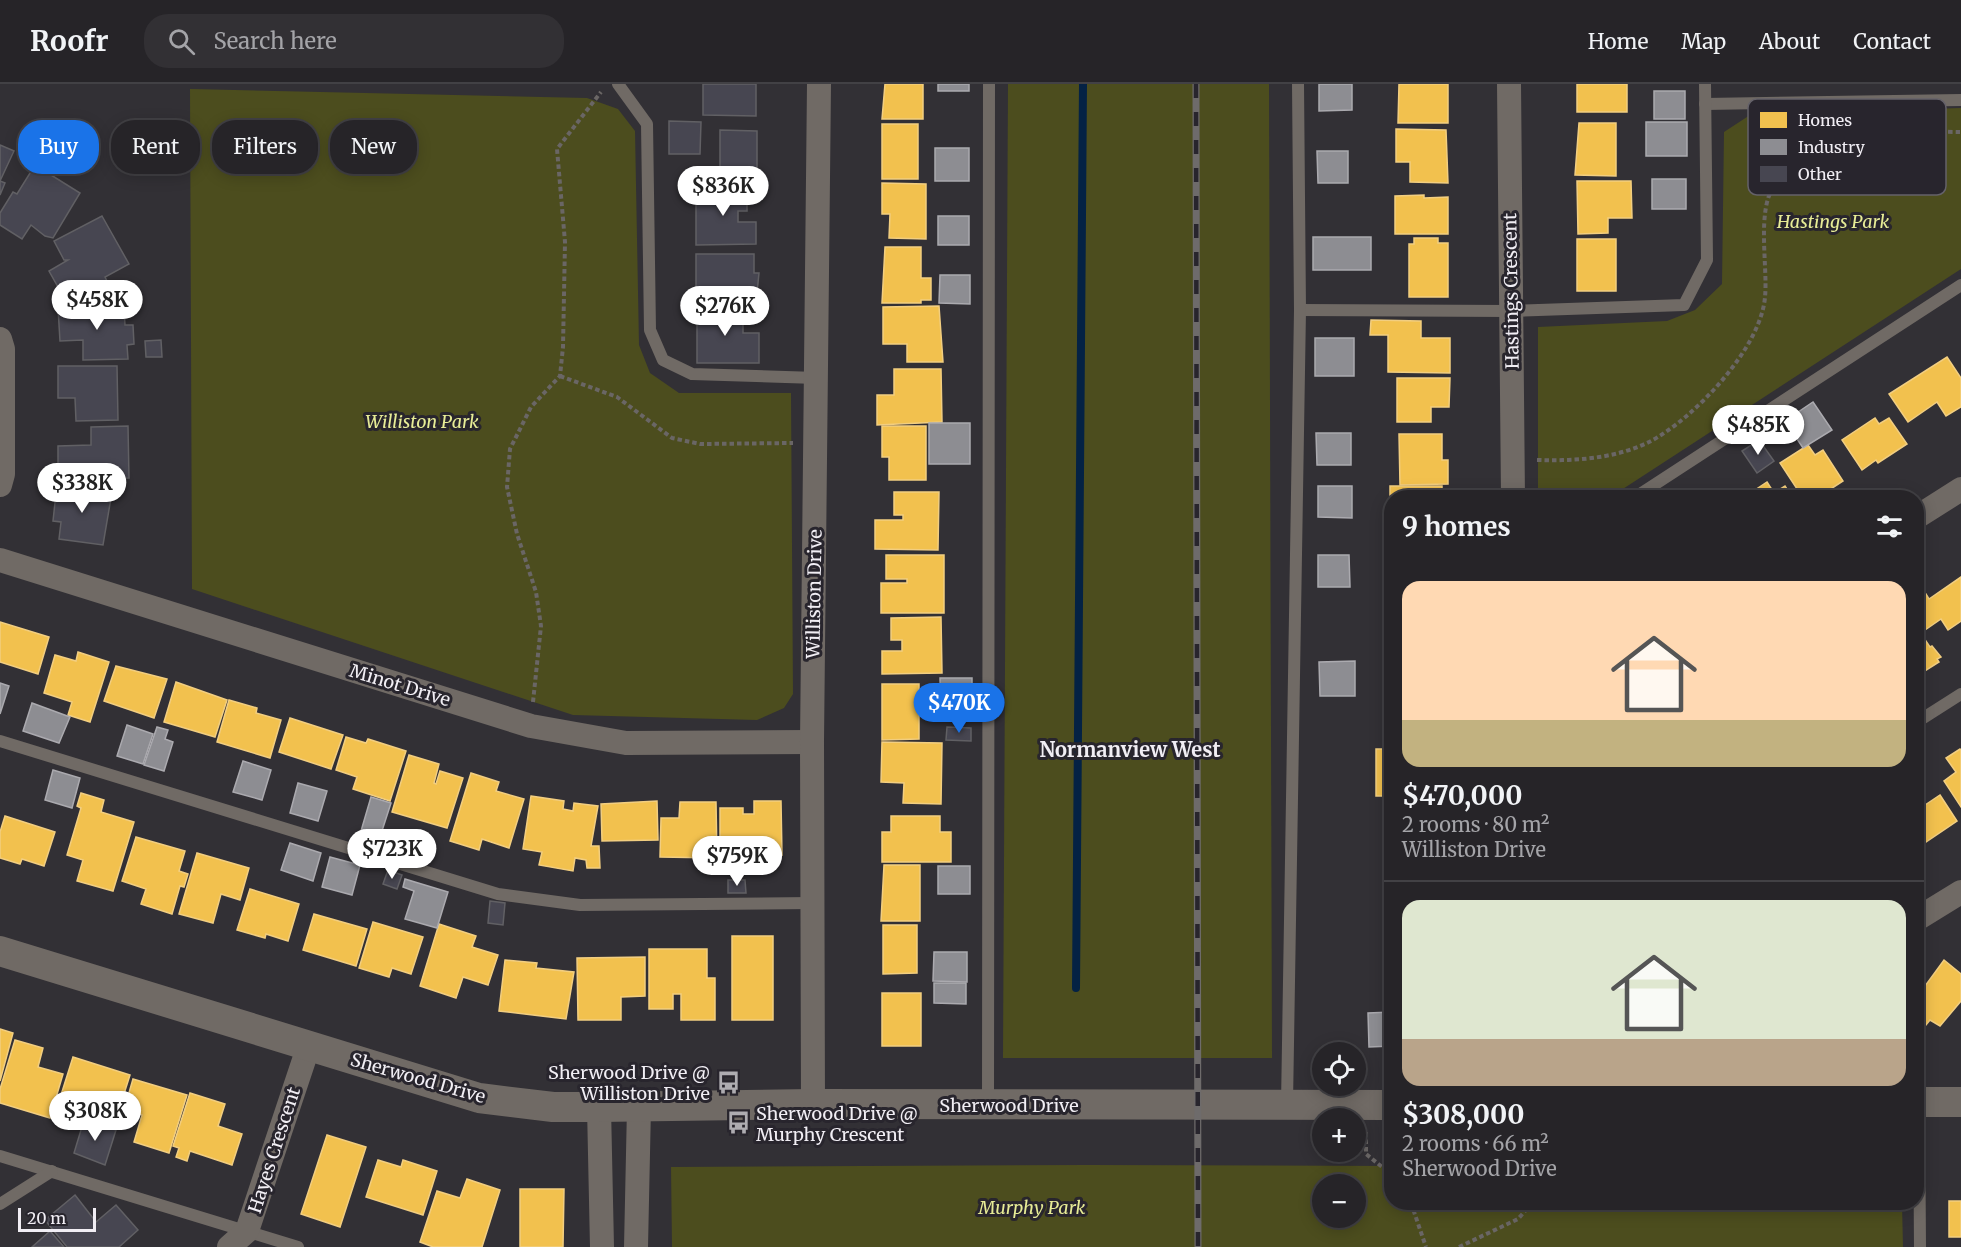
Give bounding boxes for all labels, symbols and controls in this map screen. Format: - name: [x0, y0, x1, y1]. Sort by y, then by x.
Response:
- search box: [144, 14, 564, 68]
- text: Roofr: [30, 23, 108, 59]
- icon: search: [165, 25, 198, 58]
- text: Search here: [213, 27, 337, 55]
- text: Home: [1588, 28, 1648, 55]
- text: Map: [1681, 28, 1726, 55]
- text: About: [1759, 28, 1820, 55]
- text: Contact: [1853, 28, 1931, 55]
- legend: [1748, 99, 1946, 195]
- text: Homes: [1798, 110, 1852, 130]
- chip: Buy: [18, 120, 99, 174]
- chip: Rent: [111, 120, 200, 174]
- chip: Filters: [212, 120, 318, 174]
- chip: New: [330, 120, 417, 174]
- text: Industry: [1798, 137, 1866, 157]
- text: Other: [1798, 164, 1842, 184]
- pin: $836K: [681, 166, 765, 217]
- text: $836K: [692, 173, 754, 198]
- park label: Hastings Park: [1776, 210, 1889, 233]
- street label: Hastings Crescent: [1498, 213, 1524, 369]
- pin: $458K: [55, 280, 139, 331]
- pin: $276K: [683, 286, 767, 337]
- text: $458K: [66, 287, 128, 312]
- text: $276K: [694, 293, 756, 318]
- pin: $485K: [1716, 405, 1800, 456]
- park label: Williston Park: [365, 410, 479, 433]
- text: $485K: [1726, 412, 1790, 437]
- pin: $338K: [40, 463, 124, 514]
- text: $338K: [51, 470, 113, 495]
- text: 9 homes: [1402, 510, 1511, 543]
- icon: filters: [1873, 510, 1906, 543]
- street label: Williston Drive: [801, 529, 827, 660]
- icon: home: [1600, 620, 1708, 728]
- street label: Minot Drive: [347, 659, 453, 711]
- pin: $470K: [917, 683, 1001, 734]
- text: $470K: [928, 690, 990, 715]
- district label: Normanview West: [1039, 737, 1221, 762]
- text: $470,000: [1402, 779, 1523, 812]
- text: 2 rooms · 80 m²: [1402, 812, 1549, 837]
- pin: $723K: [350, 829, 434, 880]
- text: $723K: [361, 836, 423, 861]
- pin: $759K: [695, 836, 779, 887]
- text: Williston Drive: [1402, 837, 1546, 862]
- text: $759K: [706, 843, 768, 868]
- icon: home: [1600, 939, 1708, 1047]
- map controls: [1312, 1042, 1366, 1228]
- button: locate: [1312, 1042, 1366, 1096]
- street label: Sherwood Drive: [348, 1048, 488, 1108]
- place label: Sherwood Drive @ Williston Drive: [548, 1061, 710, 1105]
- bus stop icon: Sherwood Drive @ Williston Drive: [715, 1069, 741, 1095]
- street label: Hayes Crescent: [243, 1084, 305, 1216]
- pin: $308K: [53, 1091, 137, 1142]
- street label: Sherwood Drive: [939, 1094, 1079, 1117]
- text: $308K: [63, 1098, 127, 1123]
- text: $308,000: [1402, 1098, 1525, 1131]
- place label: Sherwood Drive @ Murphy Crescent: [756, 1102, 918, 1146]
- button: +: [1312, 1108, 1366, 1162]
- bus stop icon: Sherwood Drive @ Murphy Crescent: [725, 1110, 751, 1136]
- text: 2 rooms · 66 m²: [1402, 1131, 1549, 1156]
- text: Sherwood Drive: [1402, 1156, 1557, 1181]
- button: −: [1312, 1174, 1366, 1228]
- park label: Murphy Park: [978, 1196, 1086, 1219]
- scale bar: [18, 1205, 96, 1232]
- text: 20 m: [27, 1208, 66, 1228]

